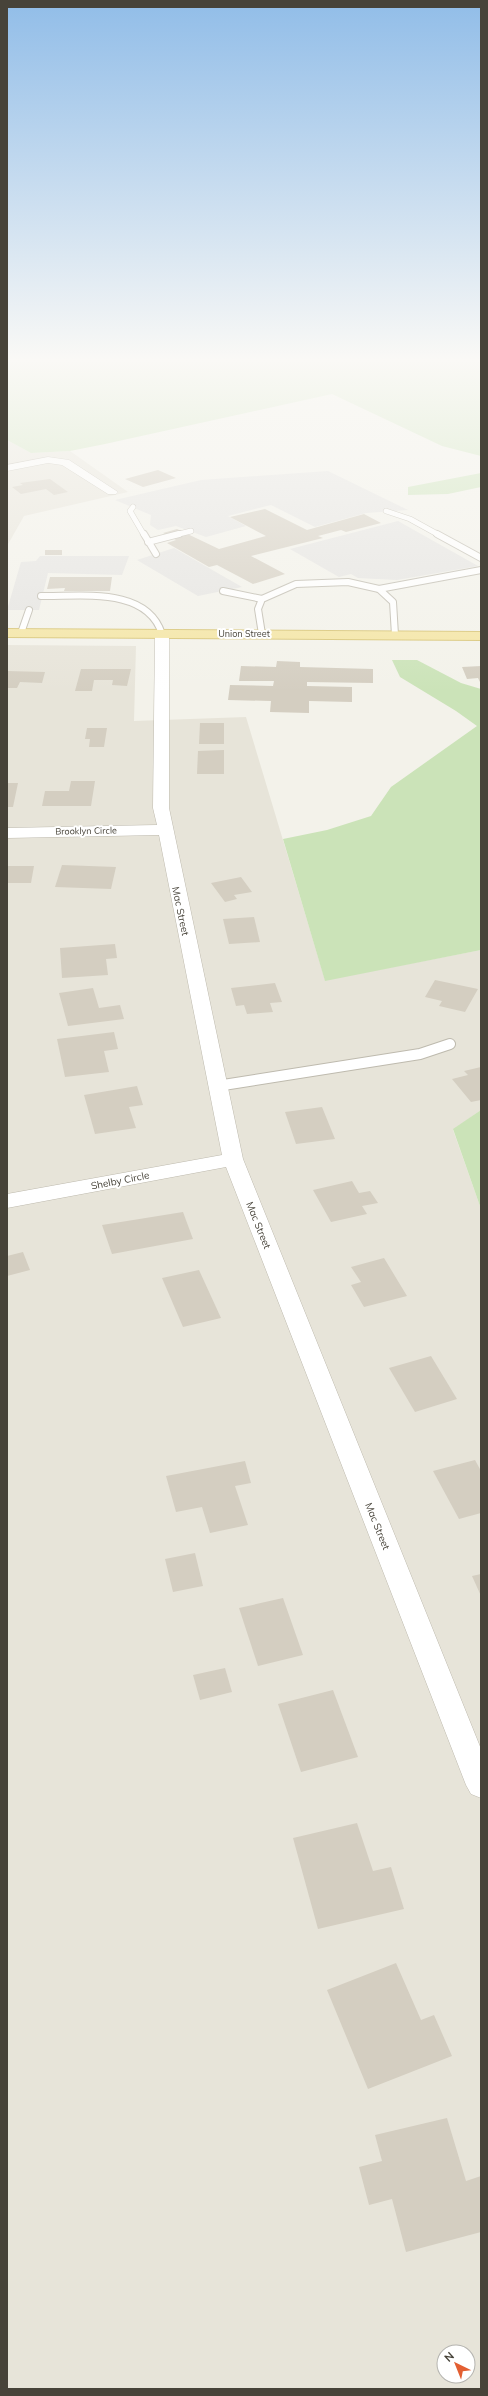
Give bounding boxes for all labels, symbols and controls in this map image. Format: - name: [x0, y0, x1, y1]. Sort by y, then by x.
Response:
- street label: Union Street: [218, 628, 270, 639]
- street label: Brooklyn Circle: [55, 824, 117, 838]
- street label: Mac Street: [169, 885, 192, 937]
- street label: Shelby Circle: [90, 1168, 150, 1193]
- street label: Mac Street: [243, 1200, 274, 1251]
- street label: Mac Street: [362, 1501, 393, 1552]
- north arrow: [436, 2344, 476, 2384]
- text: N: [441, 2349, 457, 2365]

